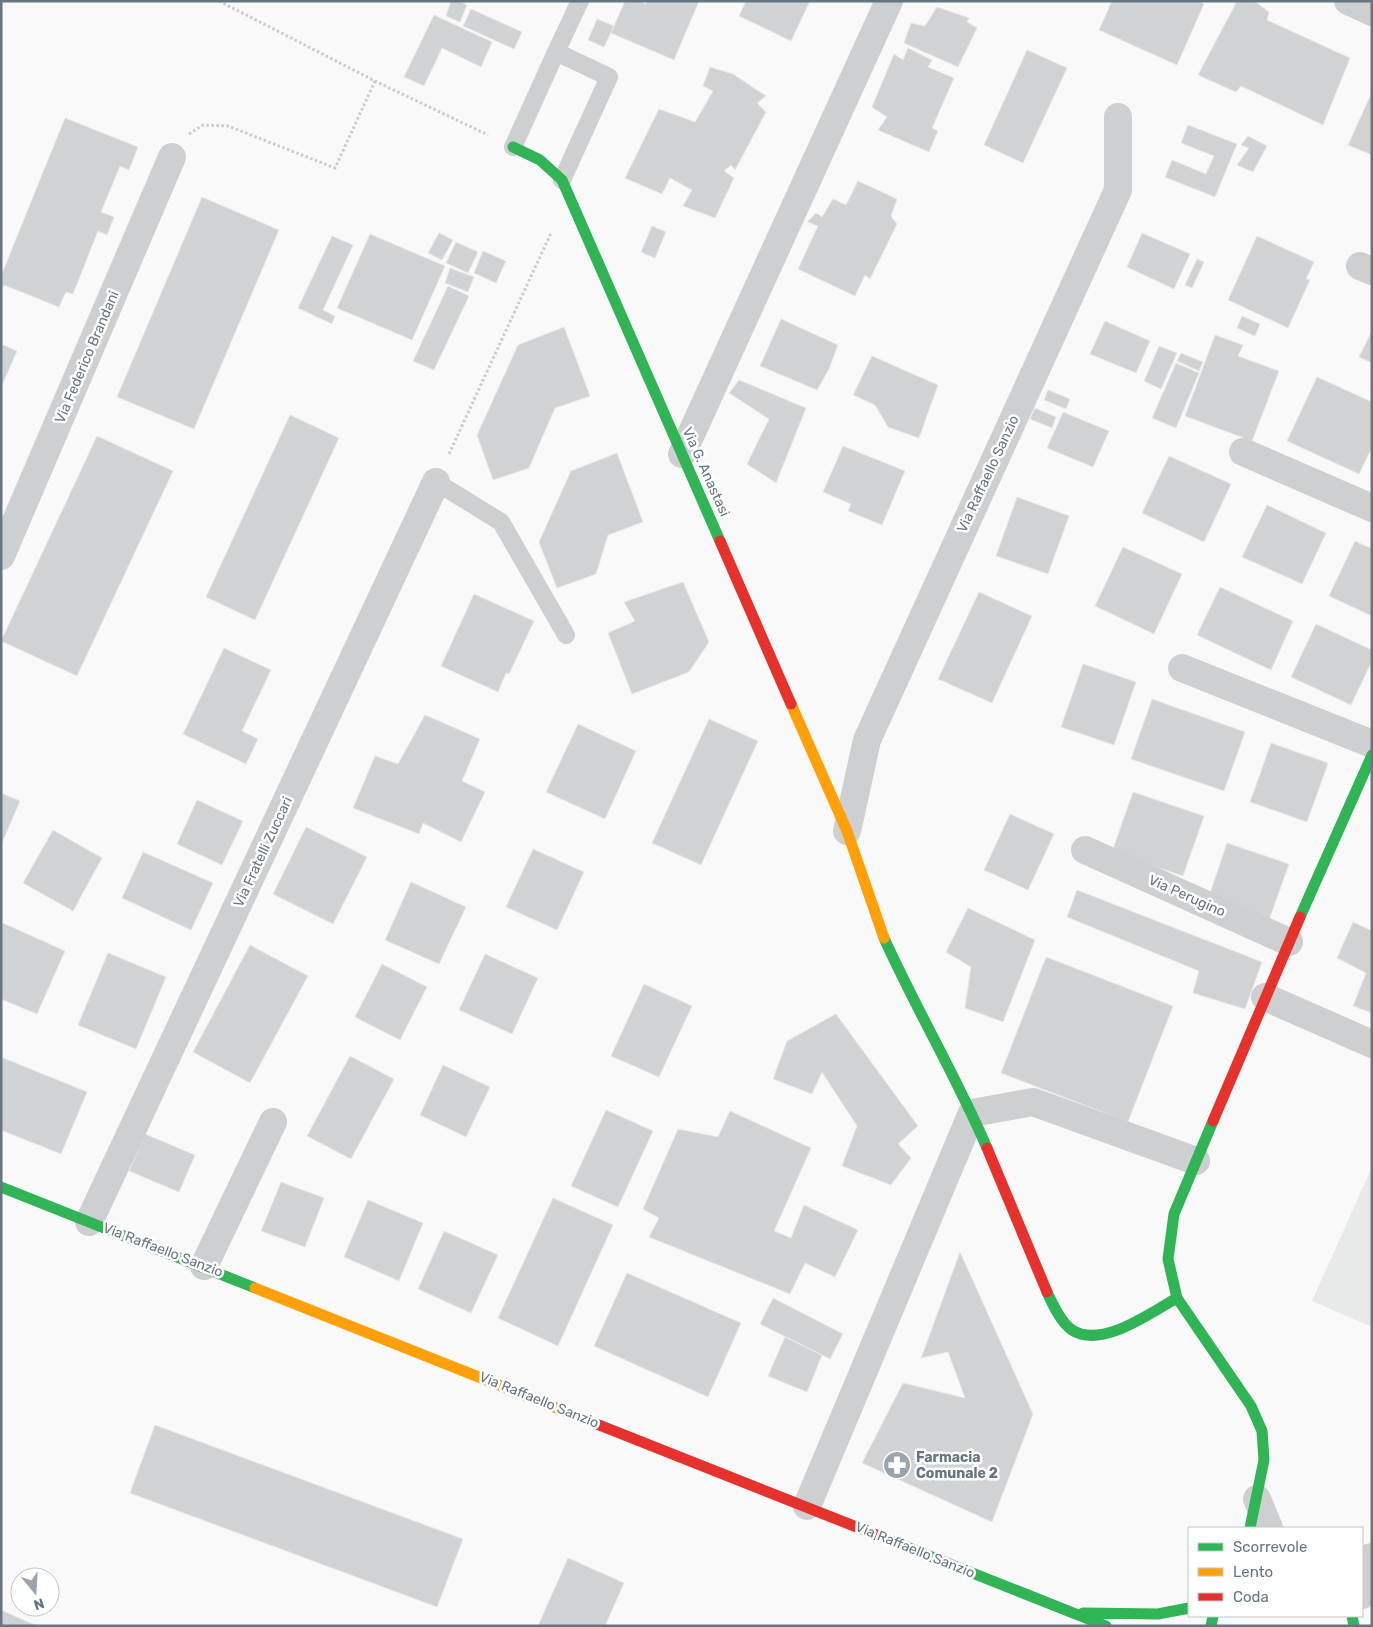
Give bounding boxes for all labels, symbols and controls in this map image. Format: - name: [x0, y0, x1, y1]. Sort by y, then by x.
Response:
- street label: Via Federico Brandani: [51, 288, 123, 426]
- street label: Via Raffaello Sanzio: [953, 413, 1023, 535]
- street label: Via G. Anastasi: [679, 425, 733, 519]
- street label: Via Fratelli Zuccari: [230, 794, 296, 910]
- street label: Via Perugino: [1146, 871, 1228, 921]
- street label: Via Raffaello Sanzio: [100, 1219, 226, 1281]
- street label: Via Raffaello Sanzio: [477, 1368, 601, 1432]
- place label: Farmacia Comunale 2: [916, 1449, 998, 1482]
- pharmacy icon: Farmacia Comunale 2: [882, 1450, 912, 1480]
- street label: Via Raffaello Sanzio: [853, 1518, 977, 1582]
- legend: [1188, 1527, 1363, 1617]
- text: Scorrevole: [1233, 1538, 1307, 1556]
- text: Lento: [1233, 1563, 1273, 1581]
- north arrow: [10, 1567, 60, 1617]
- text: Coda: [1233, 1588, 1269, 1606]
- text: N: [31, 1594, 46, 1614]

